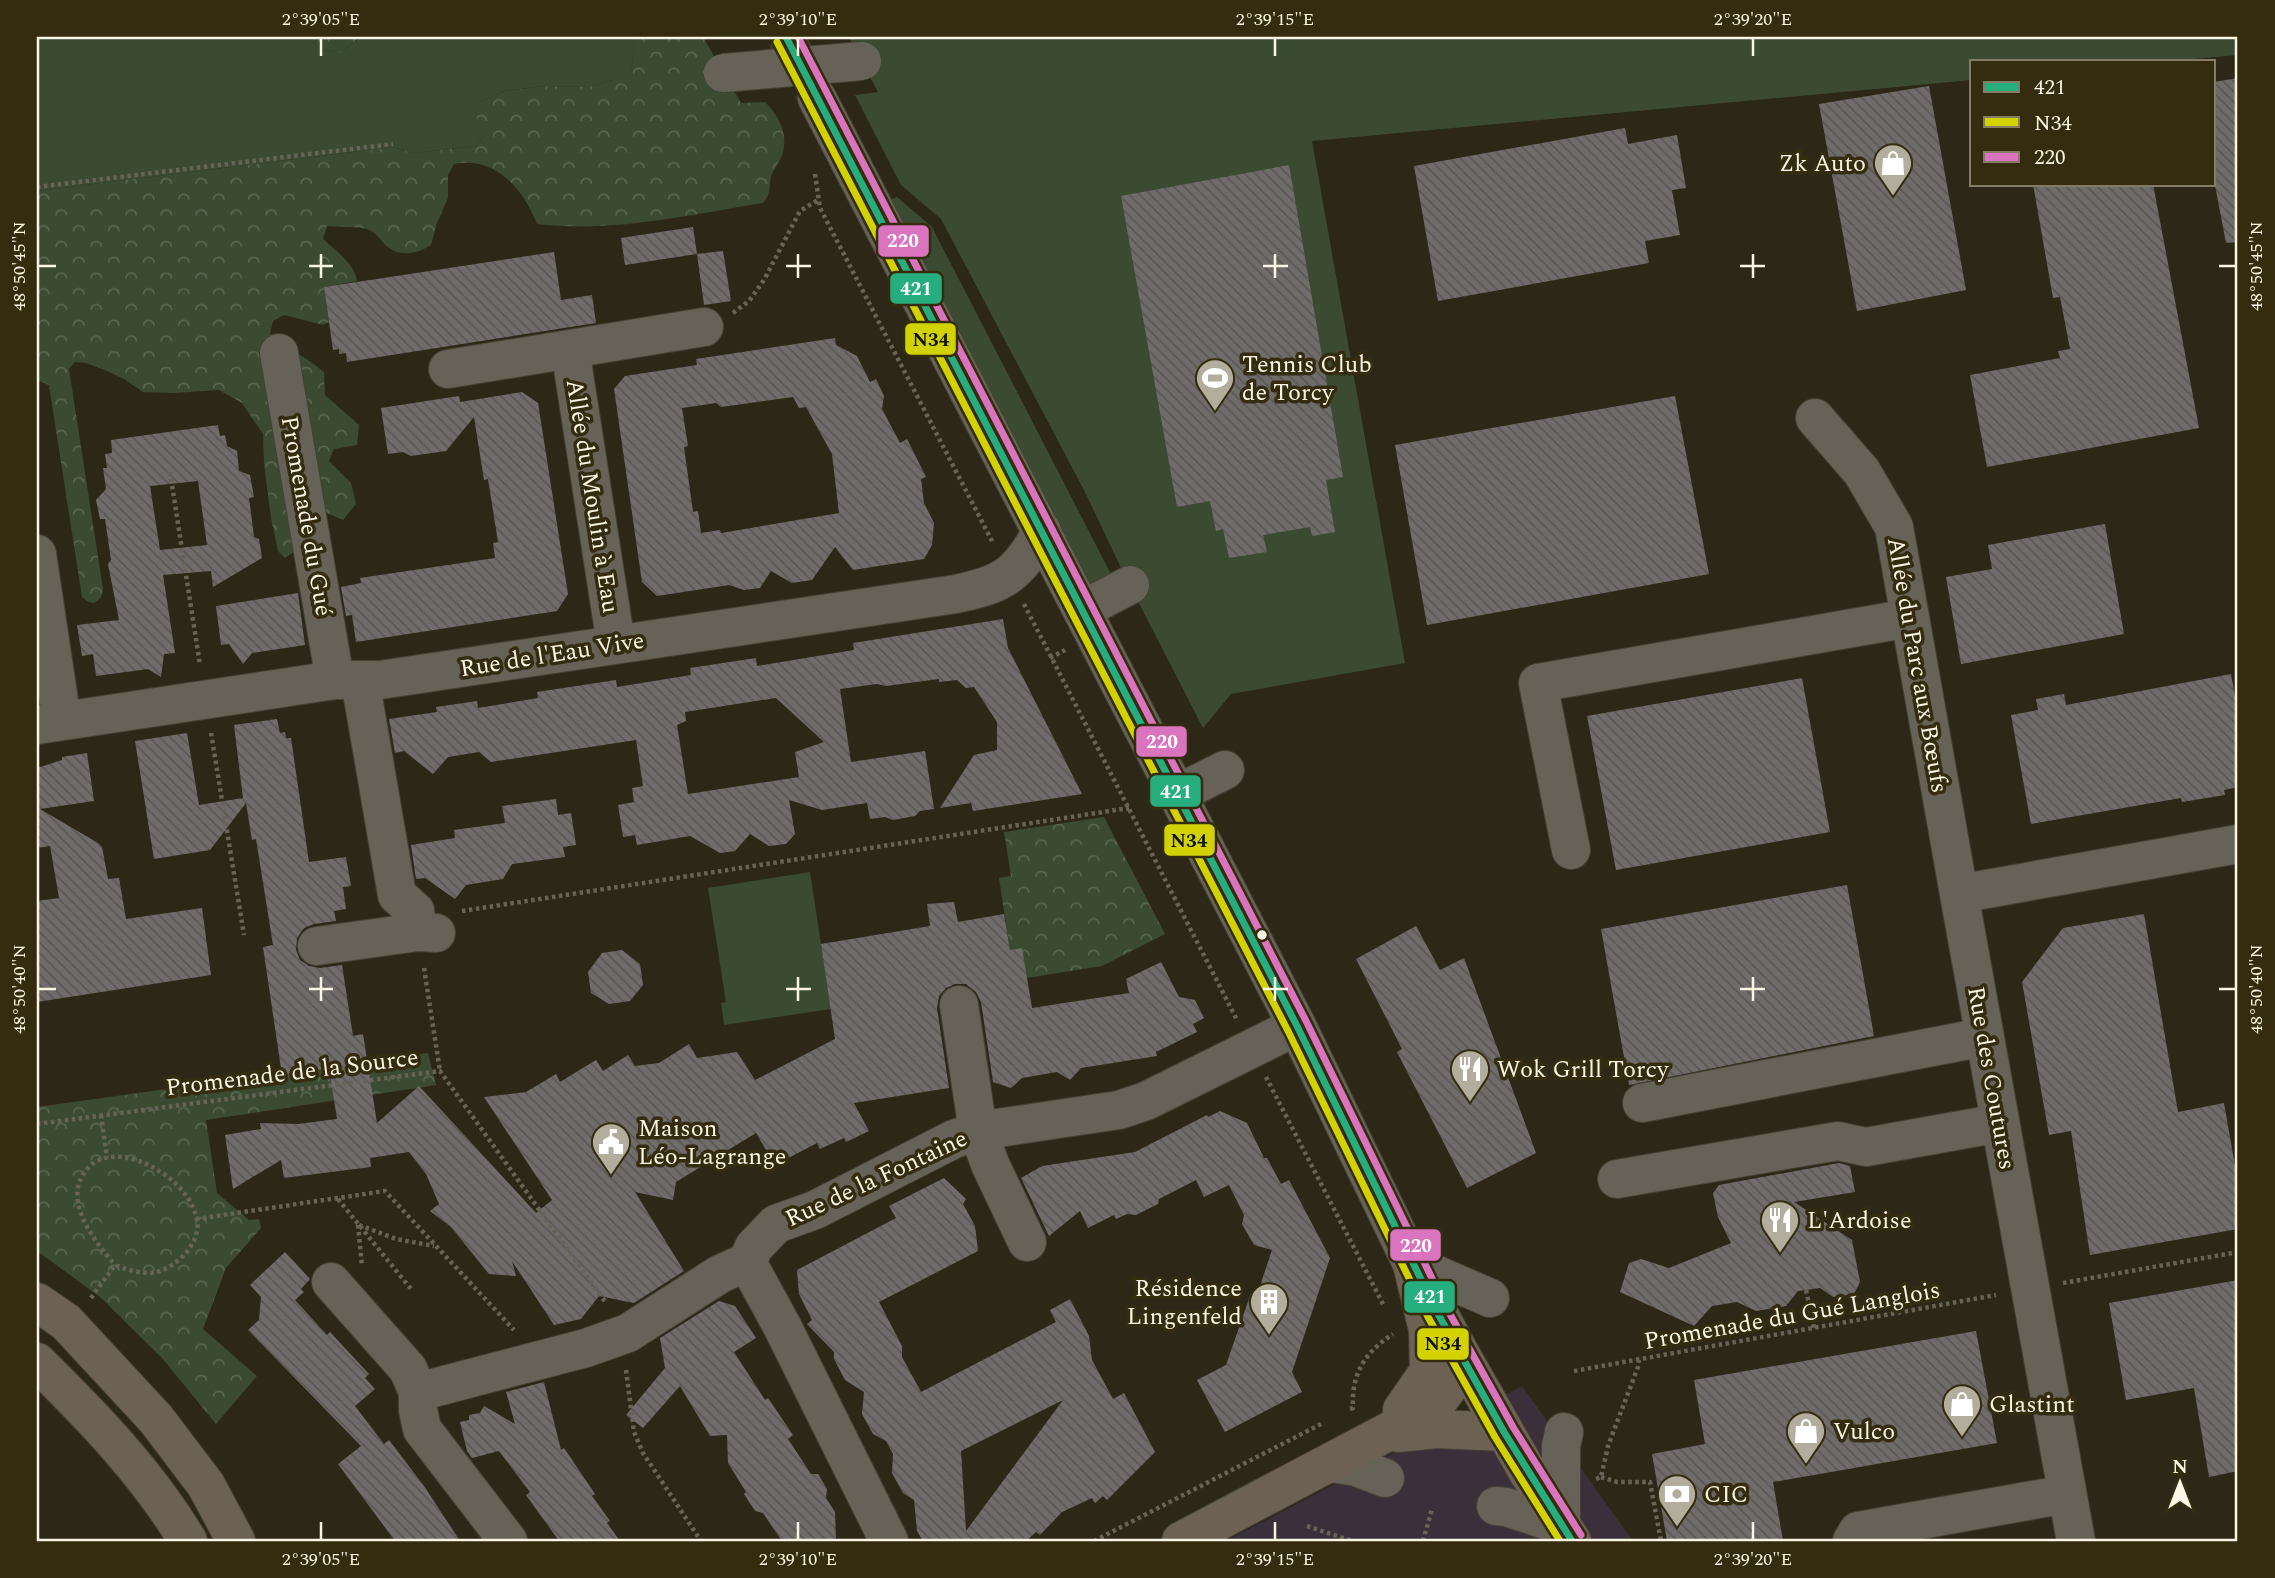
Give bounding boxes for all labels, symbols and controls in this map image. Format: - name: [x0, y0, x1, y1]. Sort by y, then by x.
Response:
- text: 2°39'05"E: [282, 6, 360, 33]
- text: 2°39'10"E: [759, 6, 837, 33]
- text: 2°39'15"E: [1236, 6, 1314, 33]
- text: 2°39'20"E: [1714, 6, 1792, 33]
- legend: [1970, 60, 2216, 186]
- text: 421: [2034, 72, 2066, 104]
- text: N34: [2034, 108, 2072, 140]
- shop icon: Zk Auto: [1872, 142, 1914, 197]
- text: 220: [2034, 142, 2066, 174]
- place label: Zk Auto: [1779, 146, 1866, 182]
- text: 48°50'45"N: [6, 221, 33, 311]
- text: 48°50'45"N: [2243, 221, 2270, 311]
- line badge: 220: [877, 224, 930, 258]
- text: 220: [887, 227, 919, 256]
- line badge: 421: [889, 272, 943, 305]
- text: 421: [900, 275, 932, 304]
- line badge: N34: [904, 322, 957, 356]
- text: N34: [913, 326, 950, 355]
- place label: Tennis Club de Torcy: [1242, 347, 1372, 411]
- sports icon: Tennis Club de Torcy: [1194, 357, 1236, 412]
- street label: Allée du Moulin à Eau: [556, 377, 628, 616]
- street label: Promenade du Gué: [271, 413, 341, 619]
- street label: Allée du Parc aux Bœufs: [1877, 534, 1957, 796]
- street label: Rue de l'Eau Vive: [457, 623, 647, 687]
- line badge: 220: [1135, 725, 1188, 758]
- text: 220: [1146, 728, 1178, 757]
- line badge: 421: [1149, 774, 1202, 808]
- text: 421: [1160, 778, 1192, 807]
- line badge: N34: [1163, 823, 1216, 857]
- text: N34: [1171, 827, 1208, 856]
- unlabelled marker: [1255, 928, 1269, 942]
- text: 48°50'40"N: [6, 944, 33, 1034]
- text: 48°50'40"N: [2243, 944, 2270, 1034]
- street label: Rue des Coutures: [1957, 984, 2025, 1173]
- street label: Promenade de la Source: [164, 1040, 421, 1106]
- restaurant icon: Wok Grill Torcy: [1449, 1048, 1491, 1103]
- place label: Wok Grill Torcy: [1497, 1052, 1670, 1088]
- place label: Maison Léo-Lagrange: [638, 1111, 786, 1175]
- public building icon: Maison Léo-Lagrange: [590, 1121, 632, 1176]
- street label: Rue de la Fontaine: [780, 1121, 973, 1237]
- restaurant icon: L'Ardoise: [1759, 1199, 1801, 1254]
- place label: L'Ardoise: [1807, 1203, 1912, 1239]
- line badge: 220: [1389, 1228, 1442, 1262]
- text: 220: [1400, 1232, 1432, 1261]
- place label: Résidence Lingenfeld: [1127, 1271, 1242, 1335]
- street label: Promenade du Gué Langlois: [1641, 1272, 1943, 1360]
- line badge: 421: [1403, 1280, 1456, 1314]
- building icon: Résidence Lingenfeld: [1248, 1281, 1290, 1336]
- text: 421: [1414, 1283, 1446, 1312]
- line badge: N34: [1416, 1327, 1470, 1361]
- text: N34: [1425, 1330, 1462, 1359]
- shop icon: Glastint: [1941, 1383, 1983, 1438]
- place label: Glastint: [1989, 1387, 2075, 1423]
- shop icon: Vulco: [1785, 1410, 1827, 1465]
- place label: Vulco: [1833, 1414, 1895, 1450]
- north arrow: [2146, 1448, 2216, 1518]
- text: N: [2172, 1453, 2188, 1482]
- bank icon: CIC: [1656, 1473, 1698, 1528]
- place label: CIC: [1704, 1477, 1748, 1513]
- text: 2°39'05"E: [282, 1546, 360, 1573]
- text: 2°39'10"E: [759, 1546, 837, 1573]
- text: 2°39'15"E: [1236, 1546, 1314, 1573]
- text: 2°39'20"E: [1714, 1546, 1792, 1573]

